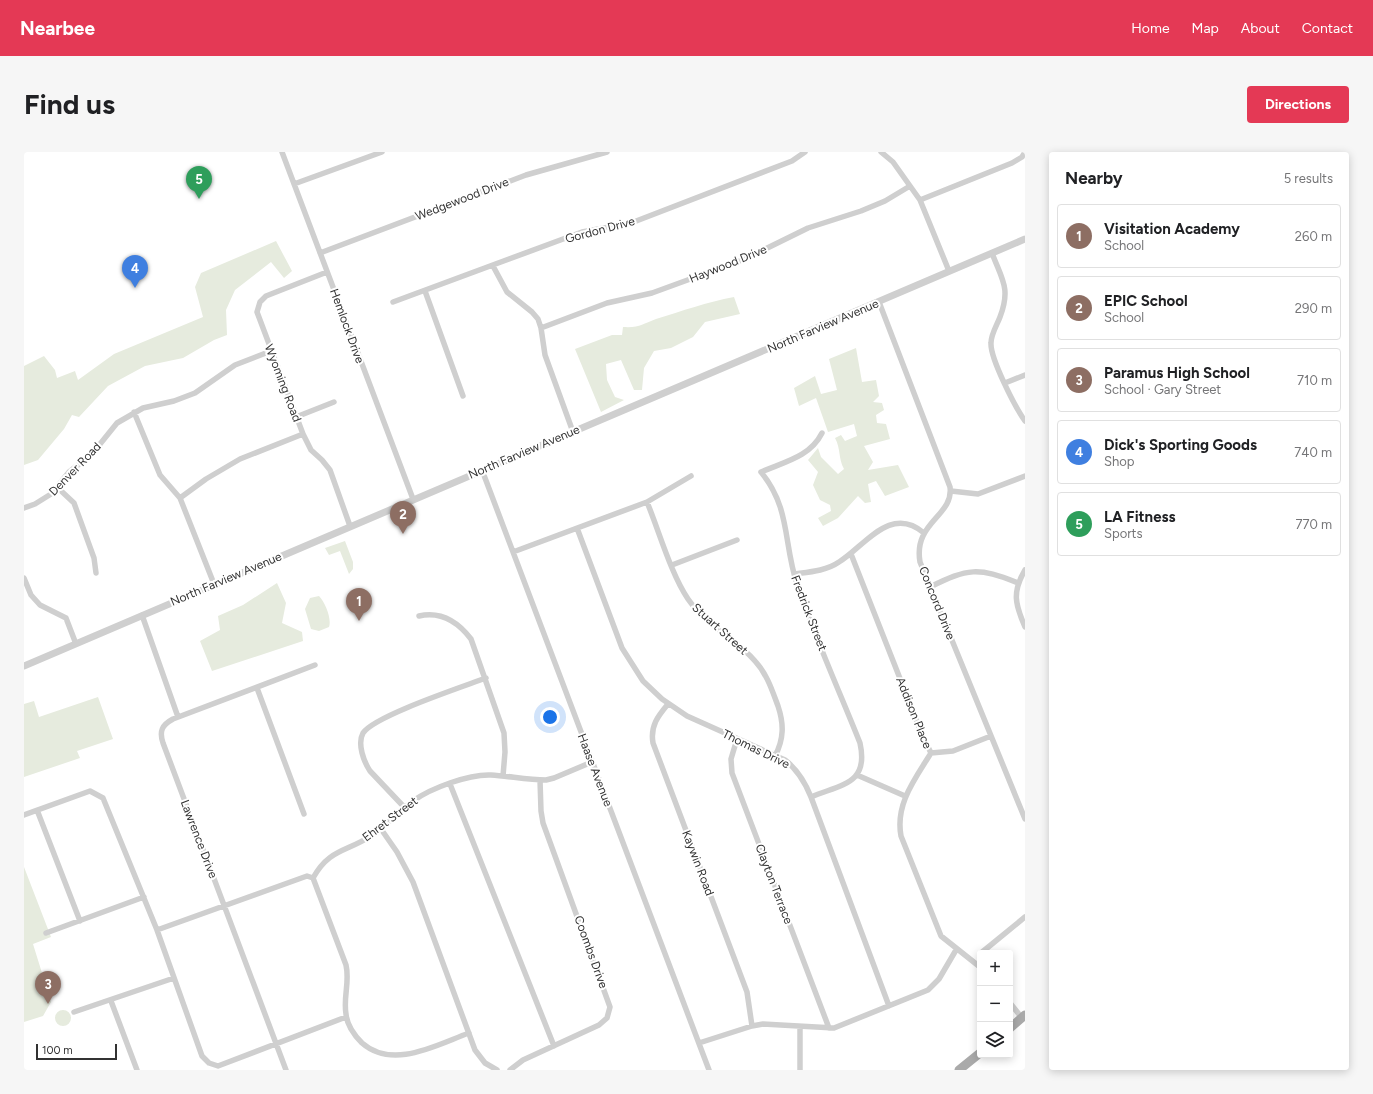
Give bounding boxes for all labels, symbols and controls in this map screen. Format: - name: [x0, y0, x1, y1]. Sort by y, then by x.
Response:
- text: Nearbee: [20, 17, 95, 40]
- text: Home: [1131, 20, 1170, 37]
- text: Map: [1192, 20, 1219, 37]
- text: About: [1241, 20, 1280, 37]
- text: Contact: [1302, 20, 1353, 37]
- button: Directions: [1247, 86, 1349, 123]
- text: Find us: [24, 87, 115, 121]
- pin: 5: [186, 166, 212, 199]
- text: Nearby: [1065, 168, 1123, 188]
- text: 5 results: [1284, 171, 1333, 186]
- street label: Wedgewood Drive: [413, 175, 511, 223]
- street label: Gordon Drive: [564, 214, 637, 246]
- text: Visitation Academy: [1104, 220, 1240, 238]
- text: 1: [1076, 229, 1082, 244]
- text: 260 m: [1295, 229, 1332, 244]
- text: School: [1104, 238, 1144, 253]
- street label: Haywood Drive: [687, 242, 769, 286]
- pin: 4: [122, 255, 148, 288]
- street label: Hemlock Drive: [327, 287, 367, 366]
- text: EPIC School: [1104, 292, 1188, 310]
- street label: North Farview Avenue: [765, 296, 881, 356]
- text: 2: [1075, 301, 1083, 316]
- text: 290 m: [1295, 301, 1332, 316]
- text: School: [1104, 310, 1144, 325]
- street label: Wyoming Road: [262, 342, 304, 424]
- text: Paramus High School: [1104, 364, 1250, 382]
- text: 3: [1075, 373, 1083, 388]
- text: 710 m: [1297, 373, 1332, 388]
- text: School · Gary Street: [1104, 382, 1221, 397]
- street label: North Farview Avenue: [466, 422, 582, 482]
- text: Dick's Sporting Goods: [1104, 436, 1257, 454]
- street label: Denver Road: [46, 439, 104, 499]
- text: 4: [1075, 445, 1083, 460]
- text: 740 m: [1294, 445, 1332, 460]
- text: Shop: [1104, 454, 1134, 469]
- pin: 2: [390, 501, 416, 534]
- text: LA Fitness: [1104, 508, 1175, 526]
- text: 5: [1075, 517, 1083, 532]
- text: 770 m: [1295, 517, 1332, 532]
- text: Sports: [1104, 526, 1143, 541]
- street label: North Farview Avenue: [168, 549, 284, 609]
- street label: Concord Drive: [916, 564, 958, 642]
- street label: Fredrick Street: [788, 573, 830, 653]
- pin: 1: [346, 588, 372, 621]
- street label: Stuart Street: [689, 600, 751, 658]
- street label: Addison Place: [893, 675, 935, 751]
- your location: [540, 707, 560, 727]
- street label: Thomas Drive: [720, 727, 792, 771]
- street label: Haase Avenue: [575, 732, 615, 809]
- street label: Ehret Street: [360, 793, 421, 844]
- street label: Lawrence Drive: [178, 798, 221, 881]
- street label: Kaywin Road: [679, 828, 717, 898]
- street label: Clayton Terrace: [752, 842, 796, 926]
- street label: Coombs Drive: [571, 914, 611, 991]
- map controls: [977, 950, 1013, 1058]
- button: +: [977, 950, 1013, 986]
- pin: 3: [35, 971, 61, 1004]
- button: −: [977, 986, 1013, 1022]
- button: layers: [977, 1022, 1013, 1058]
- scale bar: [36, 1042, 117, 1061]
- text: 100 m: [42, 1044, 73, 1057]

